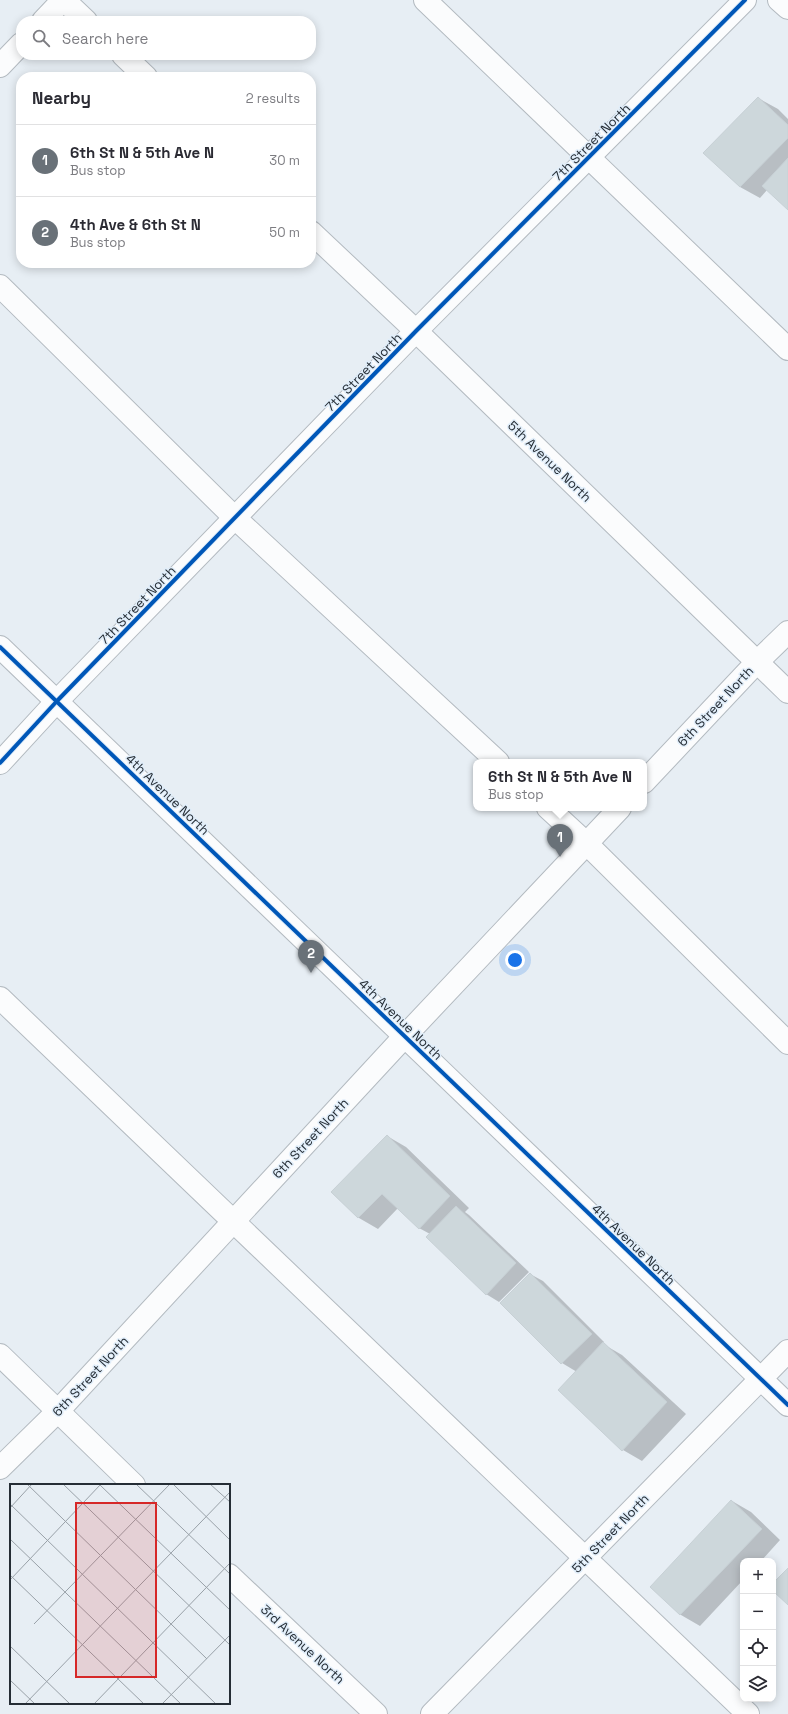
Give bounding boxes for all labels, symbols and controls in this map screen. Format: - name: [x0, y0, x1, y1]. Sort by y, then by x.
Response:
- search box: [16, 16, 316, 60]
- icon: search: [30, 27, 52, 49]
- text: Search here: [62, 29, 148, 48]
- text: Nearby: [32, 87, 91, 109]
- text: 2 results: [246, 90, 300, 107]
- street label: 7th Street North: [549, 100, 634, 185]
- text: 6th St N & 5th Ave N: [70, 143, 214, 162]
- text: 1: [42, 152, 48, 169]
- text: 30 m: [269, 152, 300, 169]
- text: Bus stop: [70, 162, 126, 179]
- text: 4th Ave & 6th St N: [70, 215, 201, 234]
- text: 2: [41, 224, 49, 241]
- text: 50 m: [269, 224, 300, 241]
- text: Bus stop: [70, 234, 126, 251]
- street label: 7th Street North: [321, 329, 405, 415]
- street label: 5th Avenue North: [504, 417, 595, 506]
- street label: 7th Street North: [95, 562, 179, 648]
- street label: 6th Street North: [674, 663, 757, 750]
- street label: 4th Avenue North: [122, 750, 213, 839]
- popup: [473, 759, 647, 811]
- text: 6th St N & 5th Ave N: [488, 767, 632, 786]
- text: Bus stop: [488, 786, 544, 803]
- pin: 1: [547, 824, 573, 857]
- pin: 2: [298, 940, 324, 973]
- your location: [505, 950, 525, 970]
- street label: 4th Avenue North: [355, 975, 446, 1064]
- street label: 6th Street North: [269, 1095, 352, 1182]
- street label: 4th Avenue North: [588, 1200, 679, 1289]
- street label: 6th Street North: [49, 1333, 132, 1420]
- inset map: [10, 1484, 230, 1704]
- street label: 5th Street North: [568, 1490, 652, 1577]
- map controls: [740, 1558, 776, 1702]
- button: +: [740, 1558, 776, 1594]
- button: −: [740, 1594, 776, 1630]
- street label: 3rd Avenue North: [257, 1601, 348, 1688]
- button: locate: [740, 1630, 776, 1666]
- button: layers: [740, 1666, 776, 1702]

